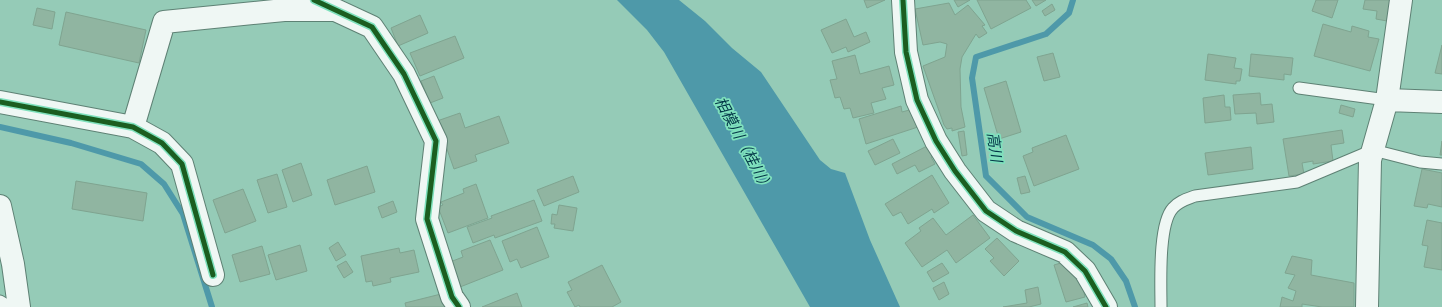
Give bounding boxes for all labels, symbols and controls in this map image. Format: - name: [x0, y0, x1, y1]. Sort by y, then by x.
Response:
- water label: 相模川（桂川）: [711, 93, 777, 195]
- water label: 高川: [984, 131, 1007, 165]

